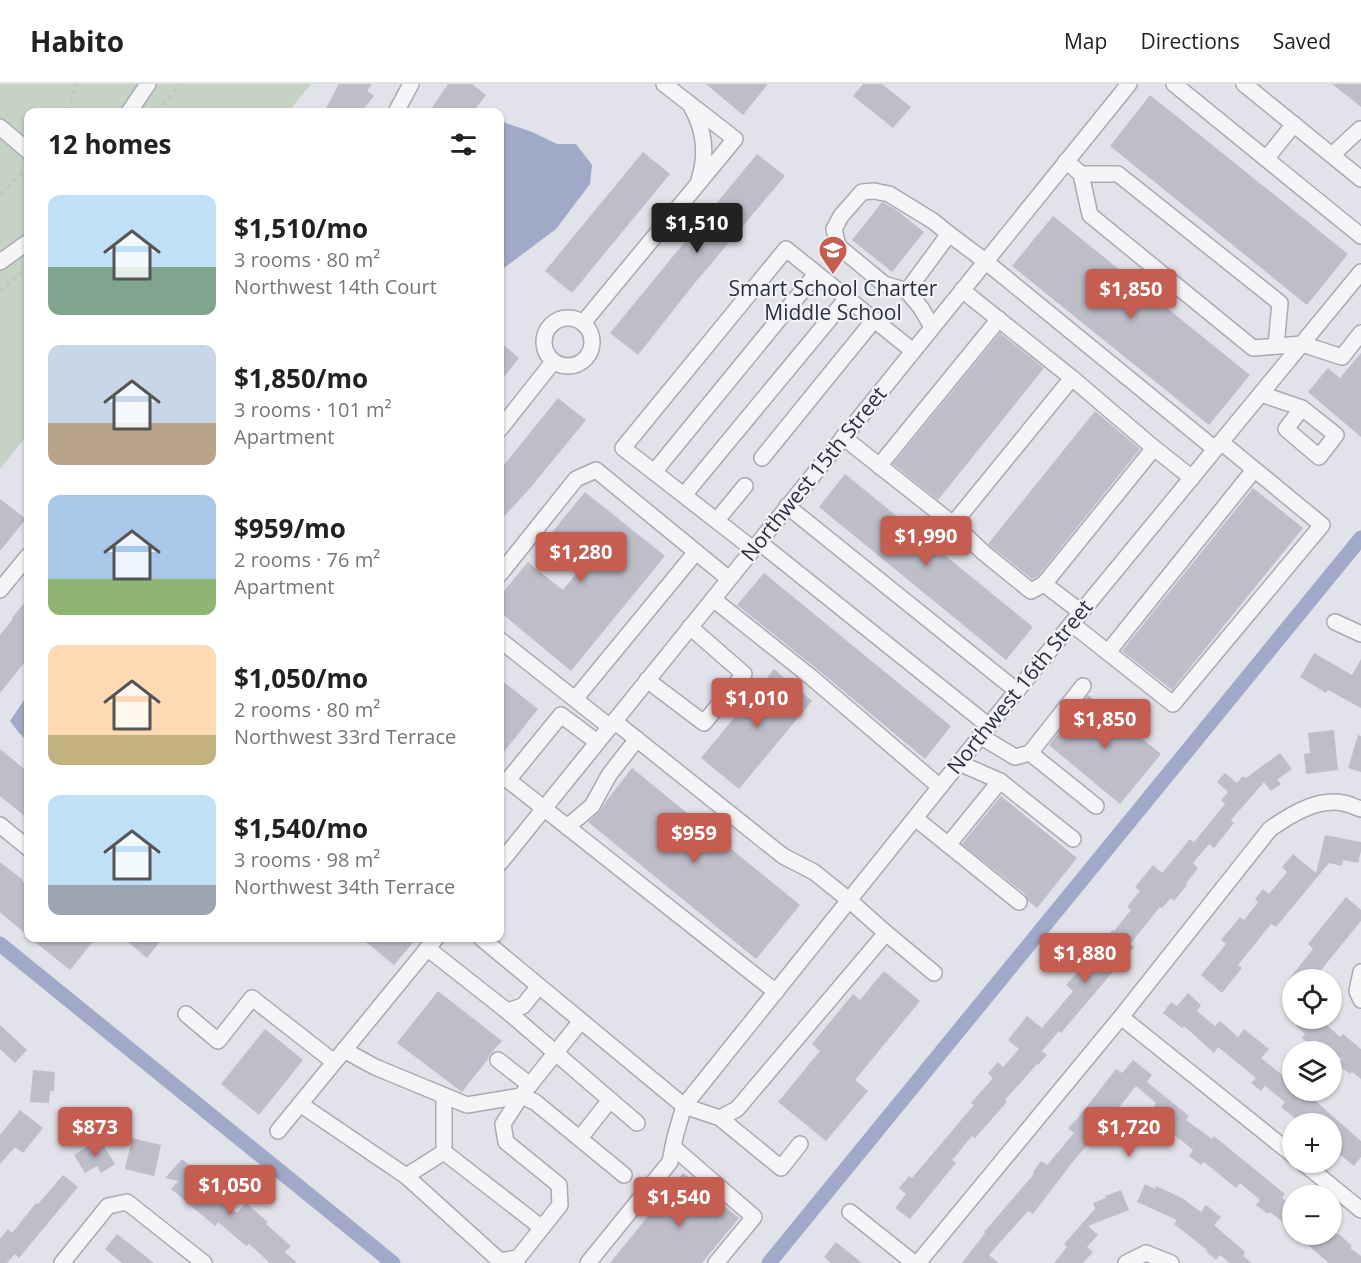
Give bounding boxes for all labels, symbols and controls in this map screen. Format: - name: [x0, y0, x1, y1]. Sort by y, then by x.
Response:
- text: Habito: [30, 22, 124, 60]
- text: Map: [1064, 27, 1107, 55]
- text: Directions: [1140, 27, 1240, 55]
- text: Saved: [1273, 27, 1331, 55]
- text: 12 homes: [48, 126, 172, 162]
- icon: filters: [447, 128, 480, 161]
- pin: $1,510: [648, 203, 746, 254]
- text: $1,510: [666, 209, 728, 236]
- text: $1,510/mo: [234, 210, 368, 246]
- icon: home: [96, 219, 168, 291]
- school or university icon: Smart School Charter Middle School: [817, 234, 849, 276]
- text: 3 rooms · 80 m²: [234, 246, 380, 273]
- pin: $1,850: [1082, 269, 1180, 320]
- text: Northwest 14th Court: [234, 273, 437, 300]
- place label: Smart School Charter Middle School: [729, 274, 938, 326]
- text: $1,850: [1100, 275, 1162, 302]
- text: $1,850/mo: [234, 360, 368, 396]
- icon: home: [96, 369, 168, 441]
- street label: Northwest 15th Street: [734, 380, 892, 566]
- text: 3 rooms · 101 m²: [234, 396, 392, 423]
- text: Apartment: [234, 423, 334, 450]
- text: $959/mo: [234, 510, 346, 546]
- pin: $1,990: [877, 516, 975, 567]
- icon: home: [96, 519, 168, 591]
- text: $1,990: [895, 522, 957, 549]
- pin: $1,280: [532, 532, 630, 583]
- text: $1,280: [550, 538, 612, 565]
- text: 2 rooms · 76 m²: [234, 546, 380, 573]
- text: Apartment: [234, 573, 334, 600]
- street label: Northwest 16th Street: [940, 593, 1098, 779]
- text: $1,050/mo: [234, 660, 368, 696]
- icon: home: [96, 669, 168, 741]
- pin: $1,010: [708, 678, 806, 729]
- text: $1,010: [726, 684, 788, 711]
- text: 2 rooms · 80 m²: [234, 696, 380, 723]
- pin: $1,850: [1056, 699, 1154, 750]
- text: $1,850: [1074, 705, 1136, 732]
- text: Northwest 33rd Terrace: [234, 723, 456, 750]
- text: $1,540/mo: [234, 810, 368, 846]
- pin: $959: [658, 813, 730, 864]
- icon: home: [96, 819, 168, 891]
- text: $959: [671, 819, 717, 846]
- text: 3 rooms · 98 m²: [234, 846, 380, 873]
- text: Northwest 34th Terrace: [234, 873, 455, 900]
- pin: $1,880: [1036, 933, 1134, 984]
- text: $1,880: [1054, 939, 1116, 966]
- map controls: [1282, 969, 1342, 1245]
- button: locate: [1282, 969, 1342, 1029]
- button: layers: [1282, 1041, 1342, 1101]
- pin: $873: [59, 1107, 131, 1158]
- pin: $1,720: [1080, 1107, 1178, 1158]
- text: $873: [72, 1113, 118, 1140]
- text: $1,720: [1098, 1113, 1160, 1140]
- button: +: [1282, 1113, 1342, 1173]
- pin: $1,050: [181, 1165, 279, 1216]
- text: $1,050: [199, 1171, 261, 1198]
- pin: $1,540: [630, 1177, 728, 1228]
- text: $1,540: [648, 1183, 710, 1210]
- button: −: [1282, 1185, 1342, 1245]

